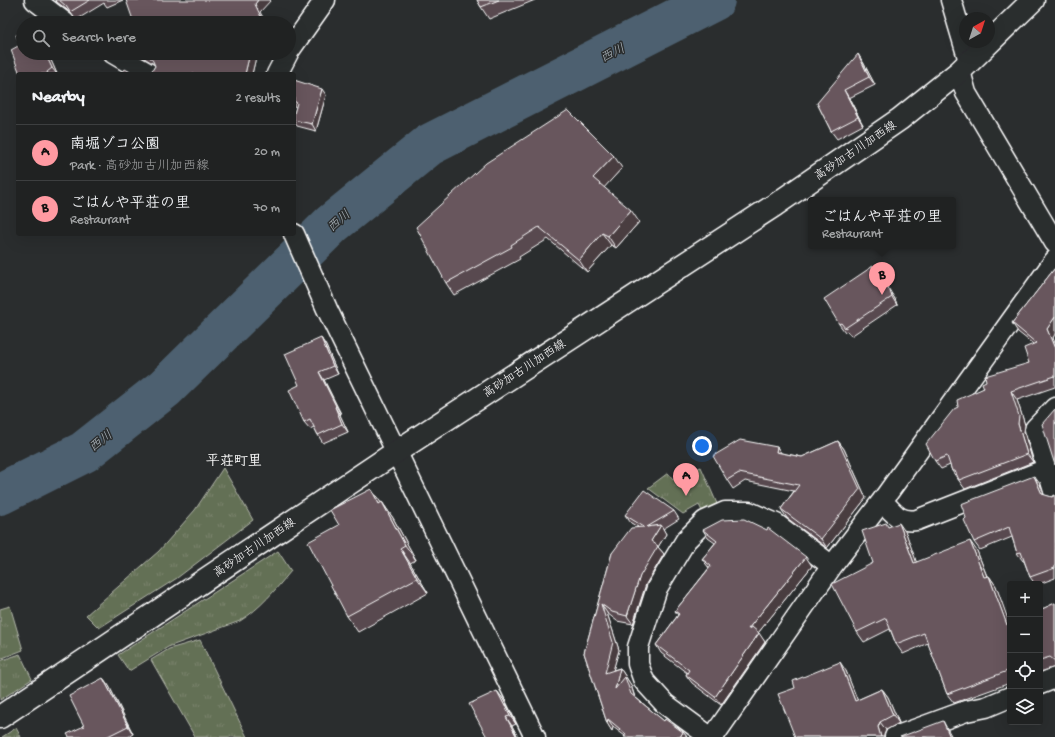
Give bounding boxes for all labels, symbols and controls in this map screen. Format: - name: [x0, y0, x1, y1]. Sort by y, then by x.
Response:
- north arrow: [959, 12, 995, 48]
- search box: [16, 16, 296, 60]
- icon: search: [30, 27, 52, 49]
- text: Search here: [62, 29, 136, 47]
- water label: 西川: [598, 42, 628, 67]
- text: Nearby: [32, 88, 85, 108]
- text: 2 results: [235, 91, 280, 106]
- street label: 高砂加古川加西線: [812, 118, 900, 184]
- text: 南堀ゾコ公園: [70, 136, 160, 154]
- text: A: [41, 145, 49, 160]
- text: 20 m: [254, 145, 280, 160]
- text: Park · 高砂加古川加西線: [70, 159, 209, 174]
- text: ごはんや平荘の里: [70, 195, 190, 213]
- popup: [808, 197, 956, 249]
- text: B: [42, 201, 48, 216]
- text: 70 m: [254, 201, 280, 216]
- water label: 西川: [325, 208, 354, 236]
- text: ごはんや平荘の里: [822, 209, 942, 227]
- text: Restaurant: [70, 213, 130, 228]
- text: Restaurant: [822, 227, 882, 242]
- pin: B: [869, 262, 895, 295]
- street label: 高砂加古川加西線: [480, 337, 569, 402]
- water label: 西川: [87, 428, 116, 456]
- your location: [692, 436, 712, 456]
- district label: 平荘町里: [206, 453, 262, 471]
- pin: A: [673, 463, 699, 496]
- street label: 高砂加古川加西線: [211, 515, 299, 581]
- map controls: [1007, 581, 1043, 725]
- button: +: [1007, 581, 1043, 617]
- button: −: [1007, 617, 1043, 653]
- button: locate: [1007, 653, 1043, 689]
- button: layers: [1007, 689, 1043, 725]

